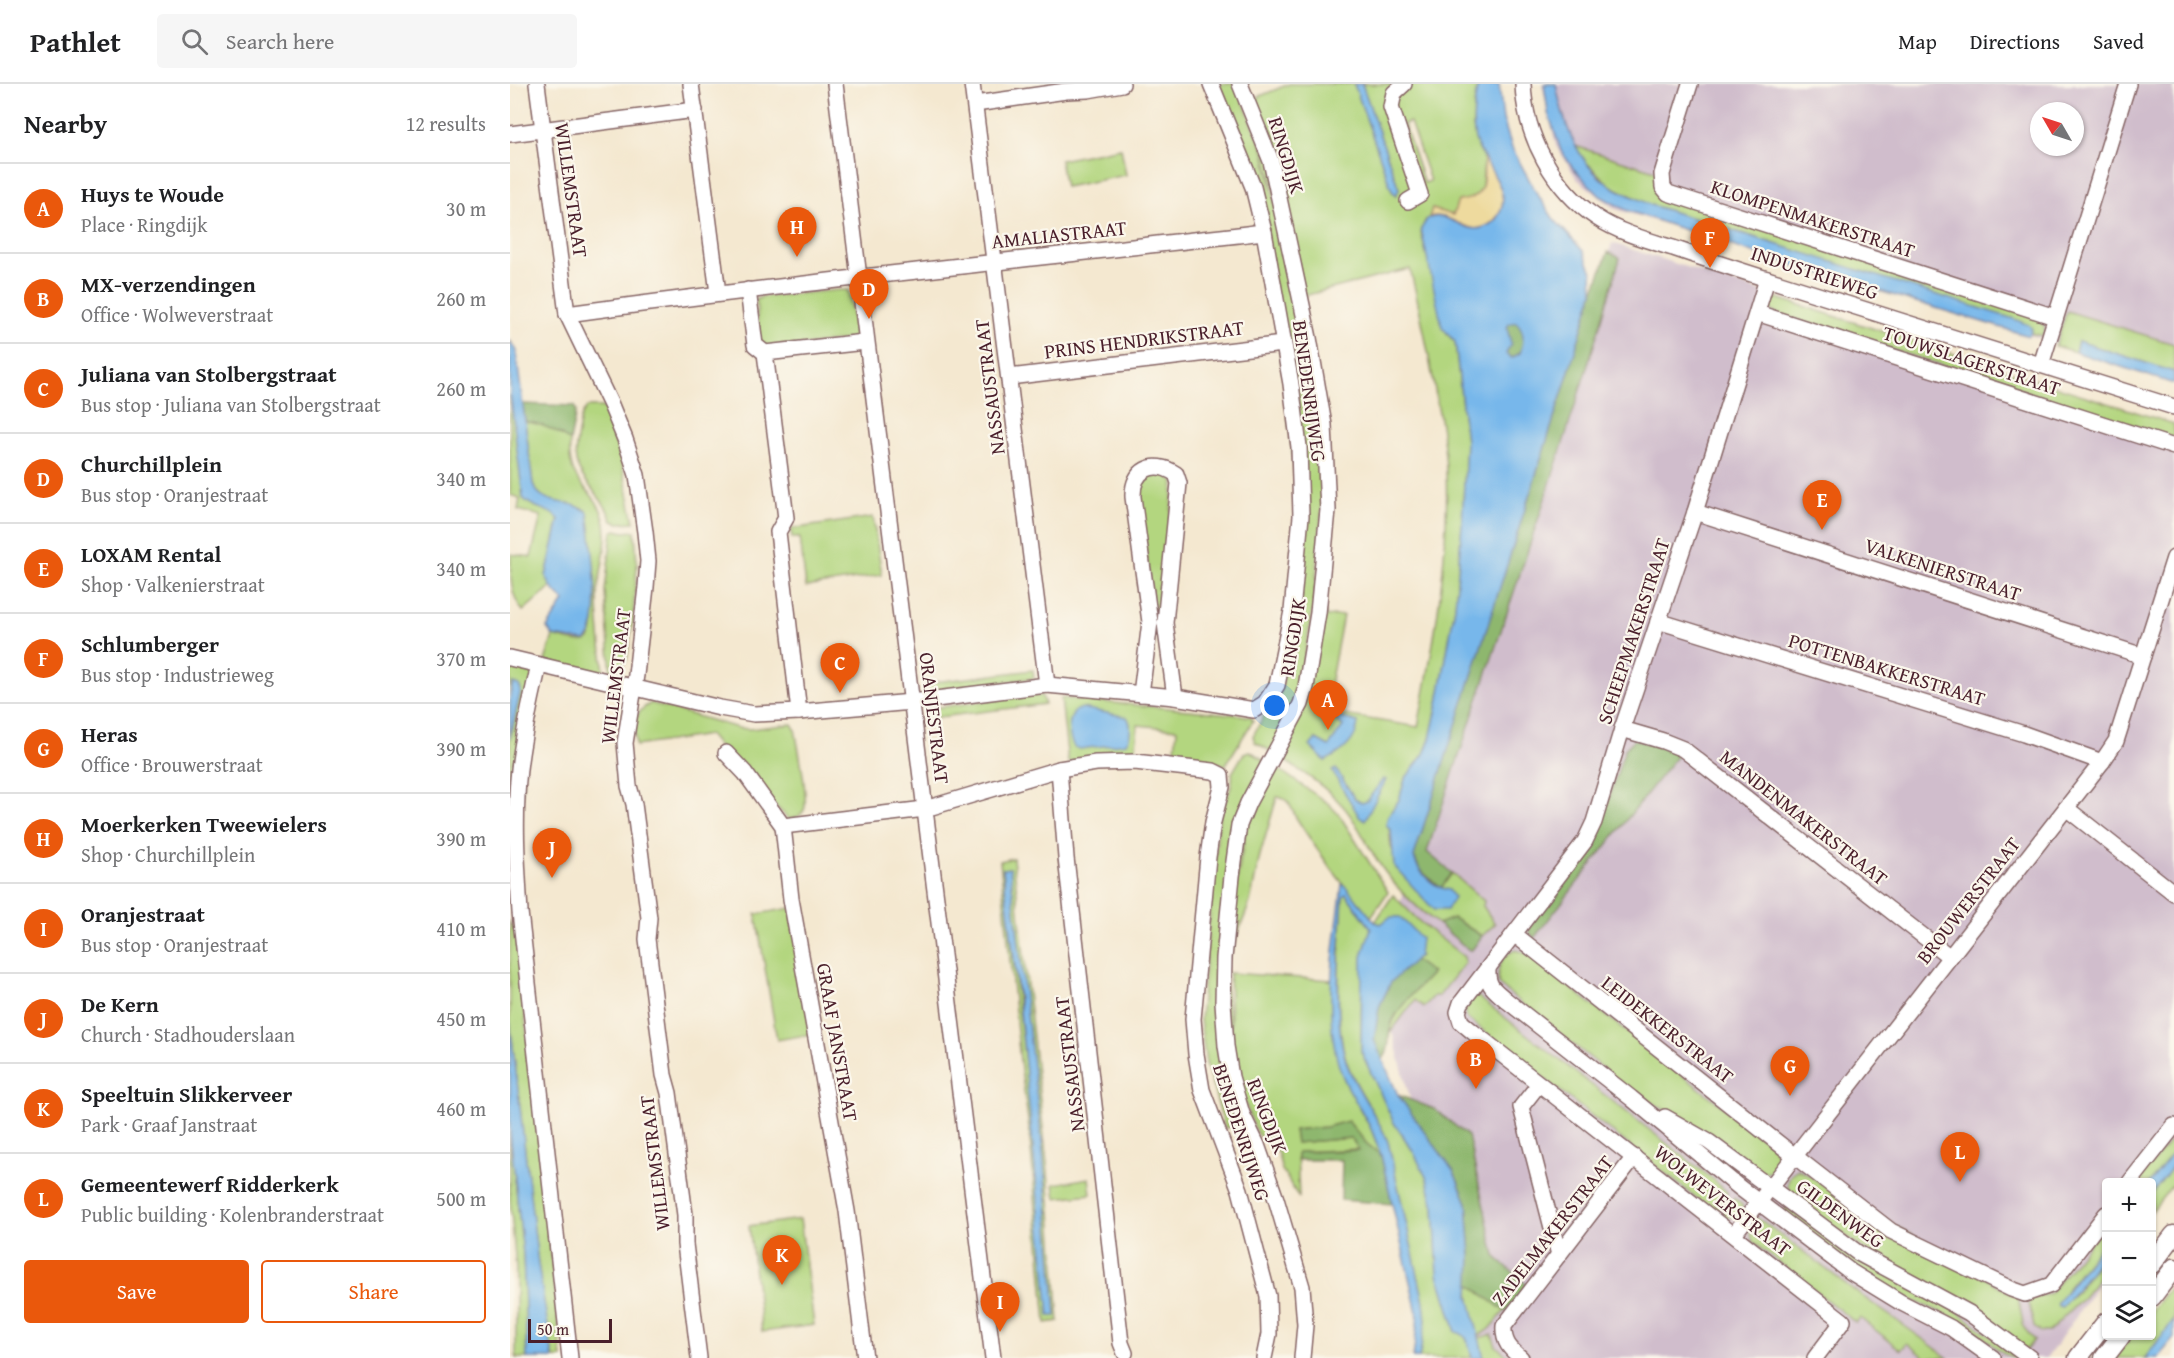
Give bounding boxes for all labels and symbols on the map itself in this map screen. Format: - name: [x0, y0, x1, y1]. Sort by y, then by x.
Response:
- north arrow: [2030, 102, 2084, 156]
- street label: RINGDIJK: [1262, 113, 1312, 197]
- street label: WILLEMSTRAAT: [548, 121, 596, 259]
- street label: KLOMPENMAKERSTRAAT: [1707, 171, 1919, 265]
- pin: H: [778, 208, 816, 257]
- street label: AMALIASTRAAT: [990, 212, 1128, 256]
- pin: F: [1690, 218, 1730, 268]
- street label: INDUSTRIEWEG: [1748, 238, 1883, 306]
- pin: D: [850, 270, 888, 319]
- street label: PRINS HENDRIKSTRAAT: [1043, 312, 1245, 366]
- street label: NASSAUSTRAAT: [966, 318, 1012, 456]
- street label: BENEDENRIJWEG: [1286, 318, 1334, 464]
- street label: TOUWSLAGERSTRAAT: [1879, 318, 2065, 402]
- pin: E: [1802, 480, 1842, 530]
- street label: VALKENIERSTRAAT: [1861, 530, 2025, 608]
- street label: SCHEEPMAKERSTRAAT: [1589, 534, 1677, 728]
- street label: RINGDIJK: [1272, 596, 1313, 678]
- street label: WILLEMSTRAAT: [592, 607, 638, 745]
- street label: POTTENBAKKERSTRAAT: [1785, 625, 1989, 713]
- pin: C: [820, 644, 860, 693]
- street label: ORANJESTRAAT: [913, 651, 957, 785]
- pin: A: [1308, 680, 1348, 730]
- your location: [1260, 691, 1289, 720]
- street label: MANDENMAKERSTRAAT: [1714, 742, 1894, 892]
- pin: J: [532, 828, 572, 878]
- street label: BROUWERSTRAAT: [1909, 830, 2027, 970]
- street label: GRAAF JANSTRAAT: [810, 961, 866, 1123]
- street label: LEIDEKKERSTRAAT: [1596, 968, 1740, 1090]
- street label: NASSAUSTRAAT: [1046, 995, 1092, 1133]
- pin: B: [1456, 1040, 1496, 1089]
- pin: G: [1770, 1046, 1810, 1096]
- street label: BENEDENRIJWEG: [1206, 1060, 1278, 1205]
- street label: RINGDIJK: [1240, 1074, 1296, 1158]
- street label: WILLEMSTRAAT: [631, 1094, 677, 1232]
- pin: L: [1940, 1132, 1980, 1182]
- street label: WOLWEVERSTRAAT: [1648, 1137, 1798, 1263]
- street label: ZADELMAKERSTRAAT: [1484, 1149, 1620, 1311]
- street label: GILDENWEG: [1791, 1171, 1891, 1255]
- pin: K: [762, 1236, 802, 1285]
- pin: I: [980, 1282, 1020, 1332]
- scale bar: [528, 1316, 612, 1344]

